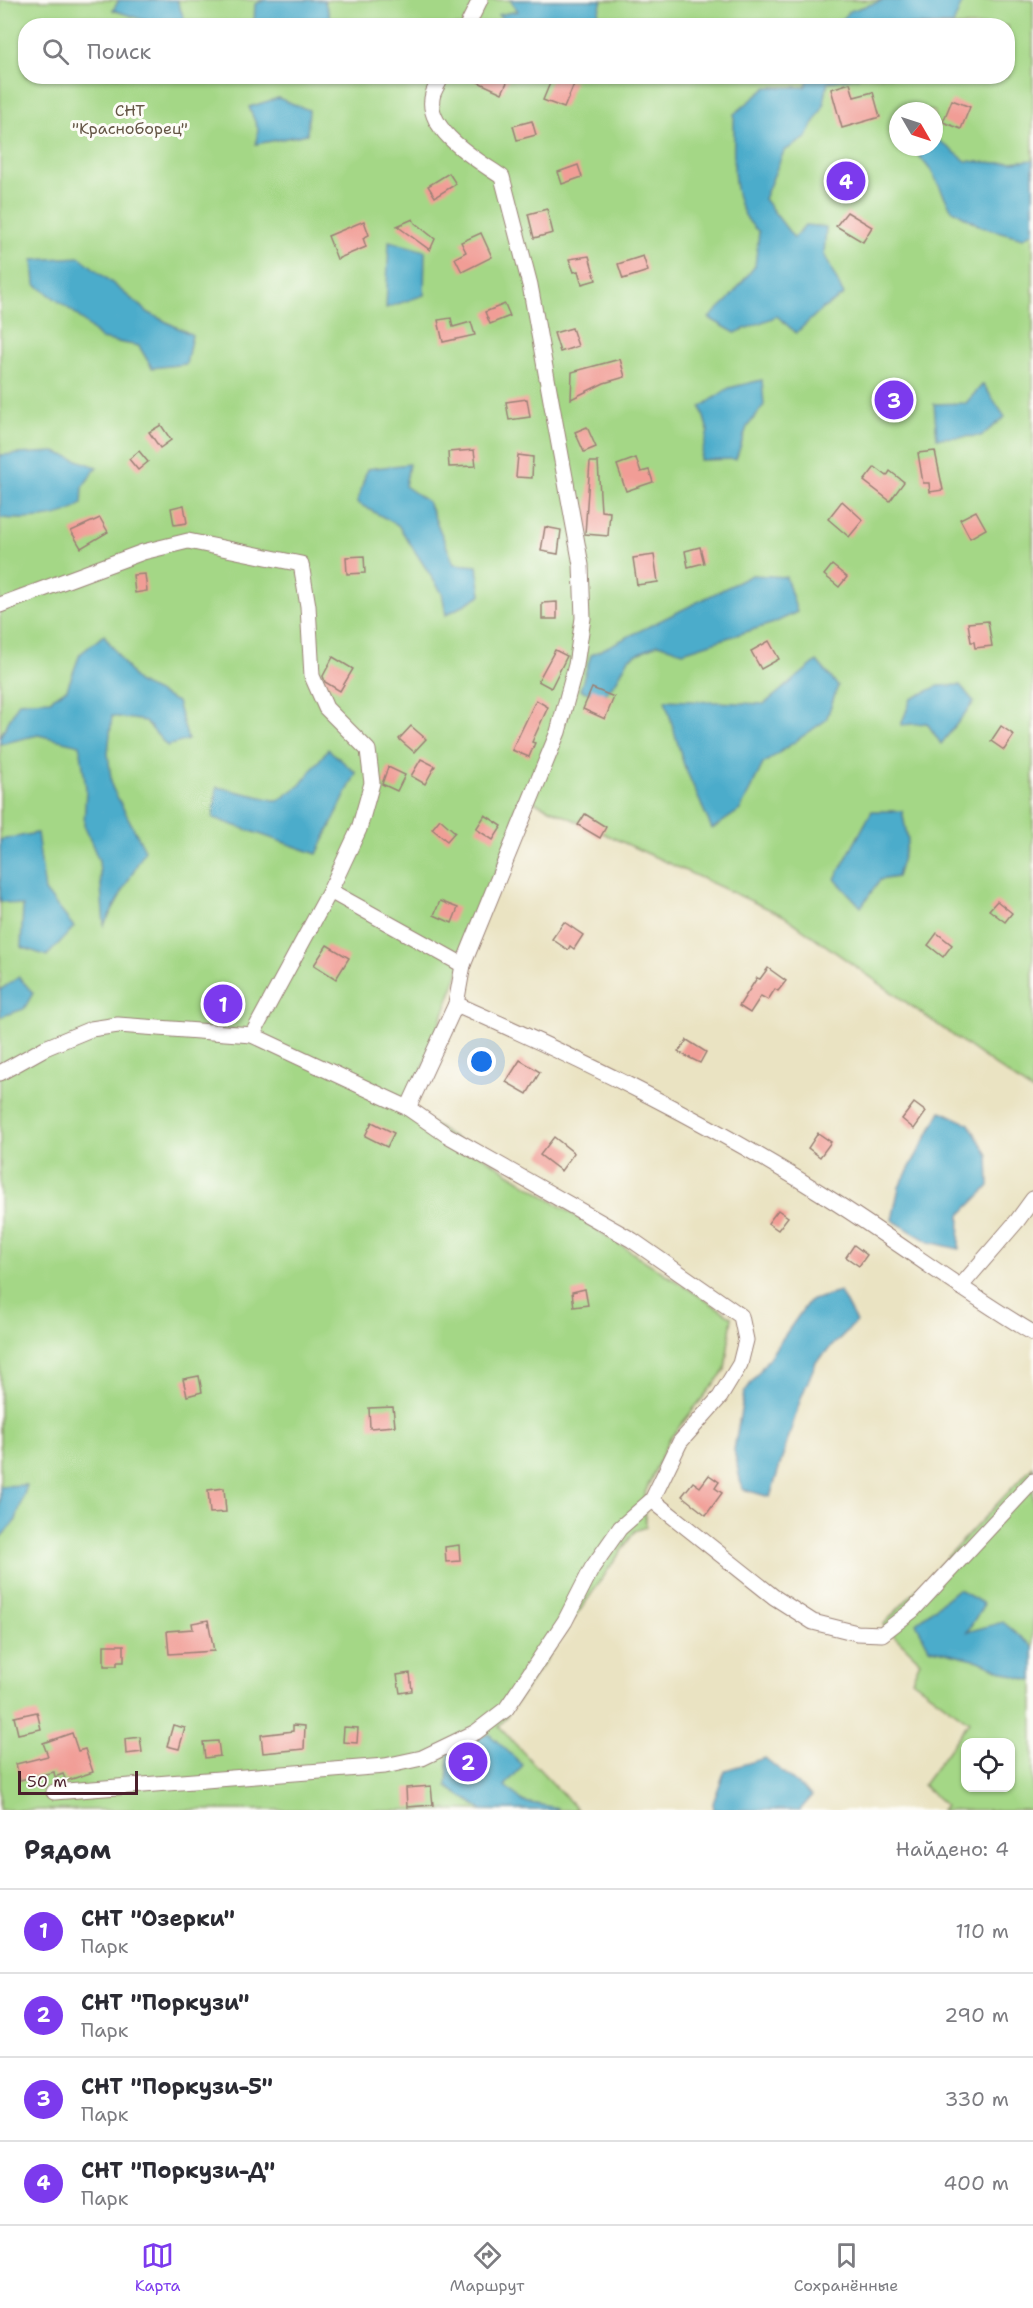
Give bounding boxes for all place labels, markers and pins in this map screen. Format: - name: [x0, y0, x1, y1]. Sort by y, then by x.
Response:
- pin: 4: [826, 158, 866, 204]
- pin: 3: [874, 378, 914, 422]
- pin: 1: [204, 982, 242, 1026]
- pin: 2: [448, 1740, 488, 1784]

